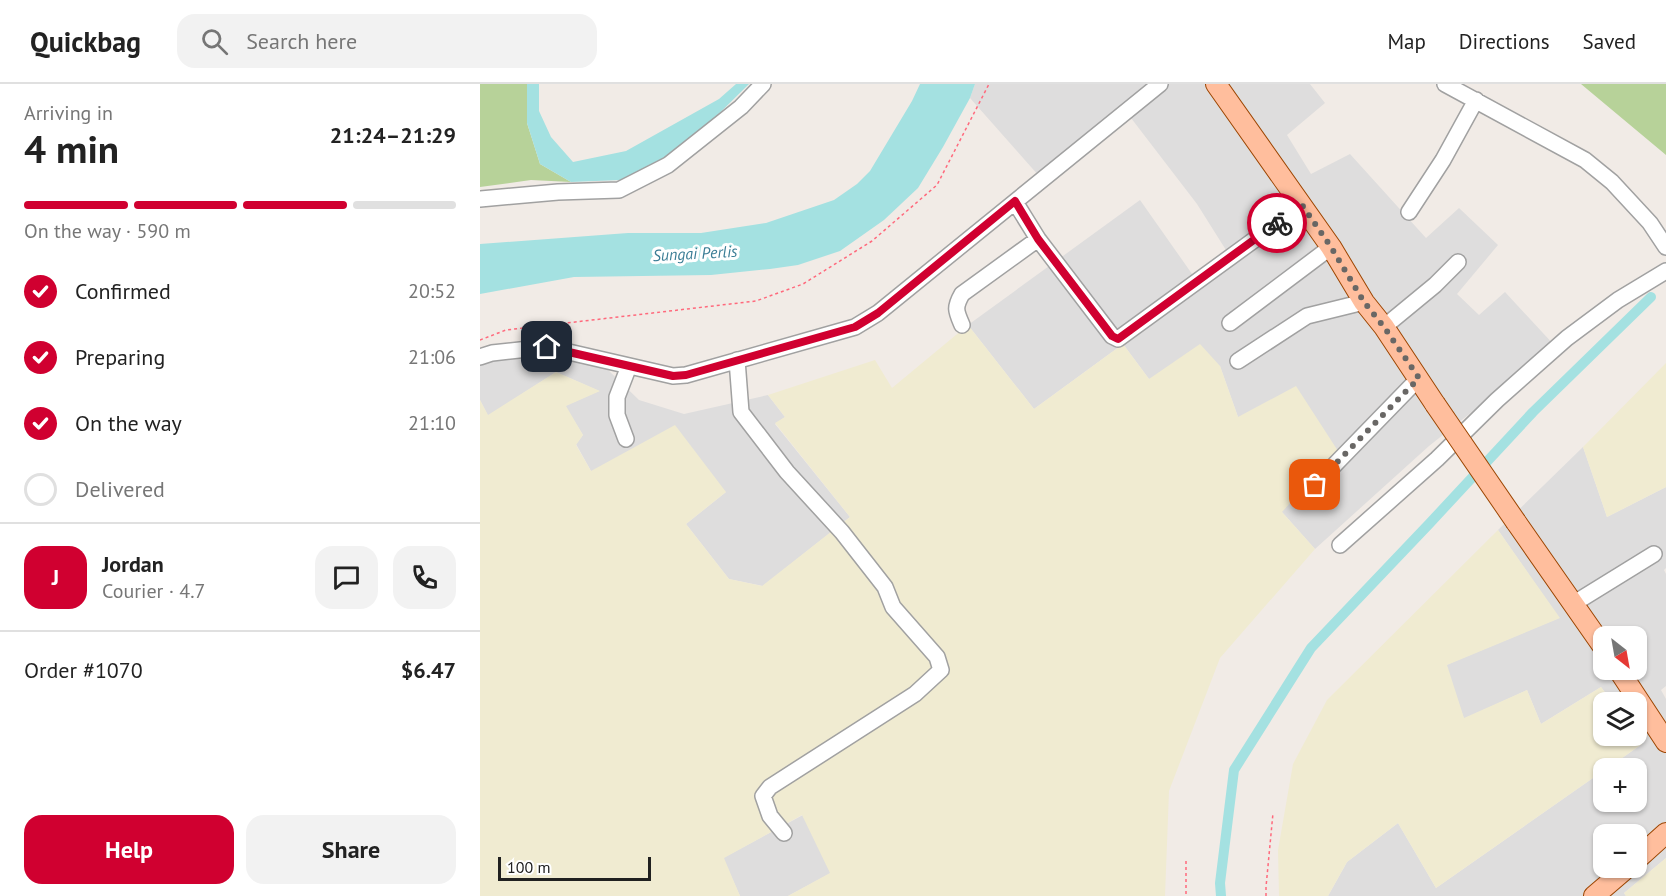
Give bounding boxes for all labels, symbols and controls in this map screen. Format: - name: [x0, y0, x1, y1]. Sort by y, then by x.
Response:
- search box: [177, 14, 597, 68]
- text: Quickbag: [30, 23, 141, 60]
- icon: search: [198, 25, 231, 58]
- text: Search here: [246, 27, 357, 55]
- text: Map: [1387, 28, 1426, 55]
- text: Directions: [1459, 28, 1550, 55]
- text: Saved: [1583, 28, 1636, 55]
- text: Arriving in: [24, 100, 113, 126]
- text: 21:24–21:29: [330, 121, 456, 149]
- text: 4 min: [24, 123, 119, 174]
- courier: [1247, 193, 1307, 253]
- icon: bike: [1261, 207, 1294, 240]
- text: On the way · 590 m: [24, 218, 191, 244]
- water label: Sungai Perlis: [652, 241, 739, 265]
- icon: check: [24, 275, 57, 308]
- text: Confirmed: [75, 277, 171, 305]
- text: 20:52: [408, 278, 456, 304]
- pin: [521, 321, 572, 372]
- icon: home: [530, 330, 563, 363]
- icon: check: [24, 341, 57, 374]
- text: Preparing: [75, 343, 165, 371]
- text: 21:06: [408, 344, 456, 370]
- icon: check: [24, 407, 57, 440]
- text: On the way: [75, 409, 182, 437]
- text: 21:10: [408, 410, 456, 436]
- pin: [1289, 459, 1340, 510]
- icon: bag: [1298, 468, 1331, 501]
- text: Delivered: [75, 475, 165, 503]
- button: chat: [315, 546, 378, 609]
- button: phone: [393, 546, 456, 609]
- text: Jordan: [102, 550, 164, 578]
- text: J: [52, 563, 59, 591]
- text: Courier · 4.7: [102, 578, 205, 604]
- north arrow: [1593, 626, 1647, 680]
- map controls: [1593, 626, 1647, 878]
- text: Order #1070: [24, 656, 143, 684]
- text: $6.47: [401, 656, 456, 684]
- button: layers: [1593, 692, 1647, 746]
- button: +: [1593, 758, 1647, 812]
- button: Help: [24, 815, 234, 884]
- button: Share: [246, 815, 456, 884]
- button: −: [1593, 824, 1647, 878]
- scale bar: [498, 854, 651, 882]
- text: 100 m: [507, 857, 550, 877]

